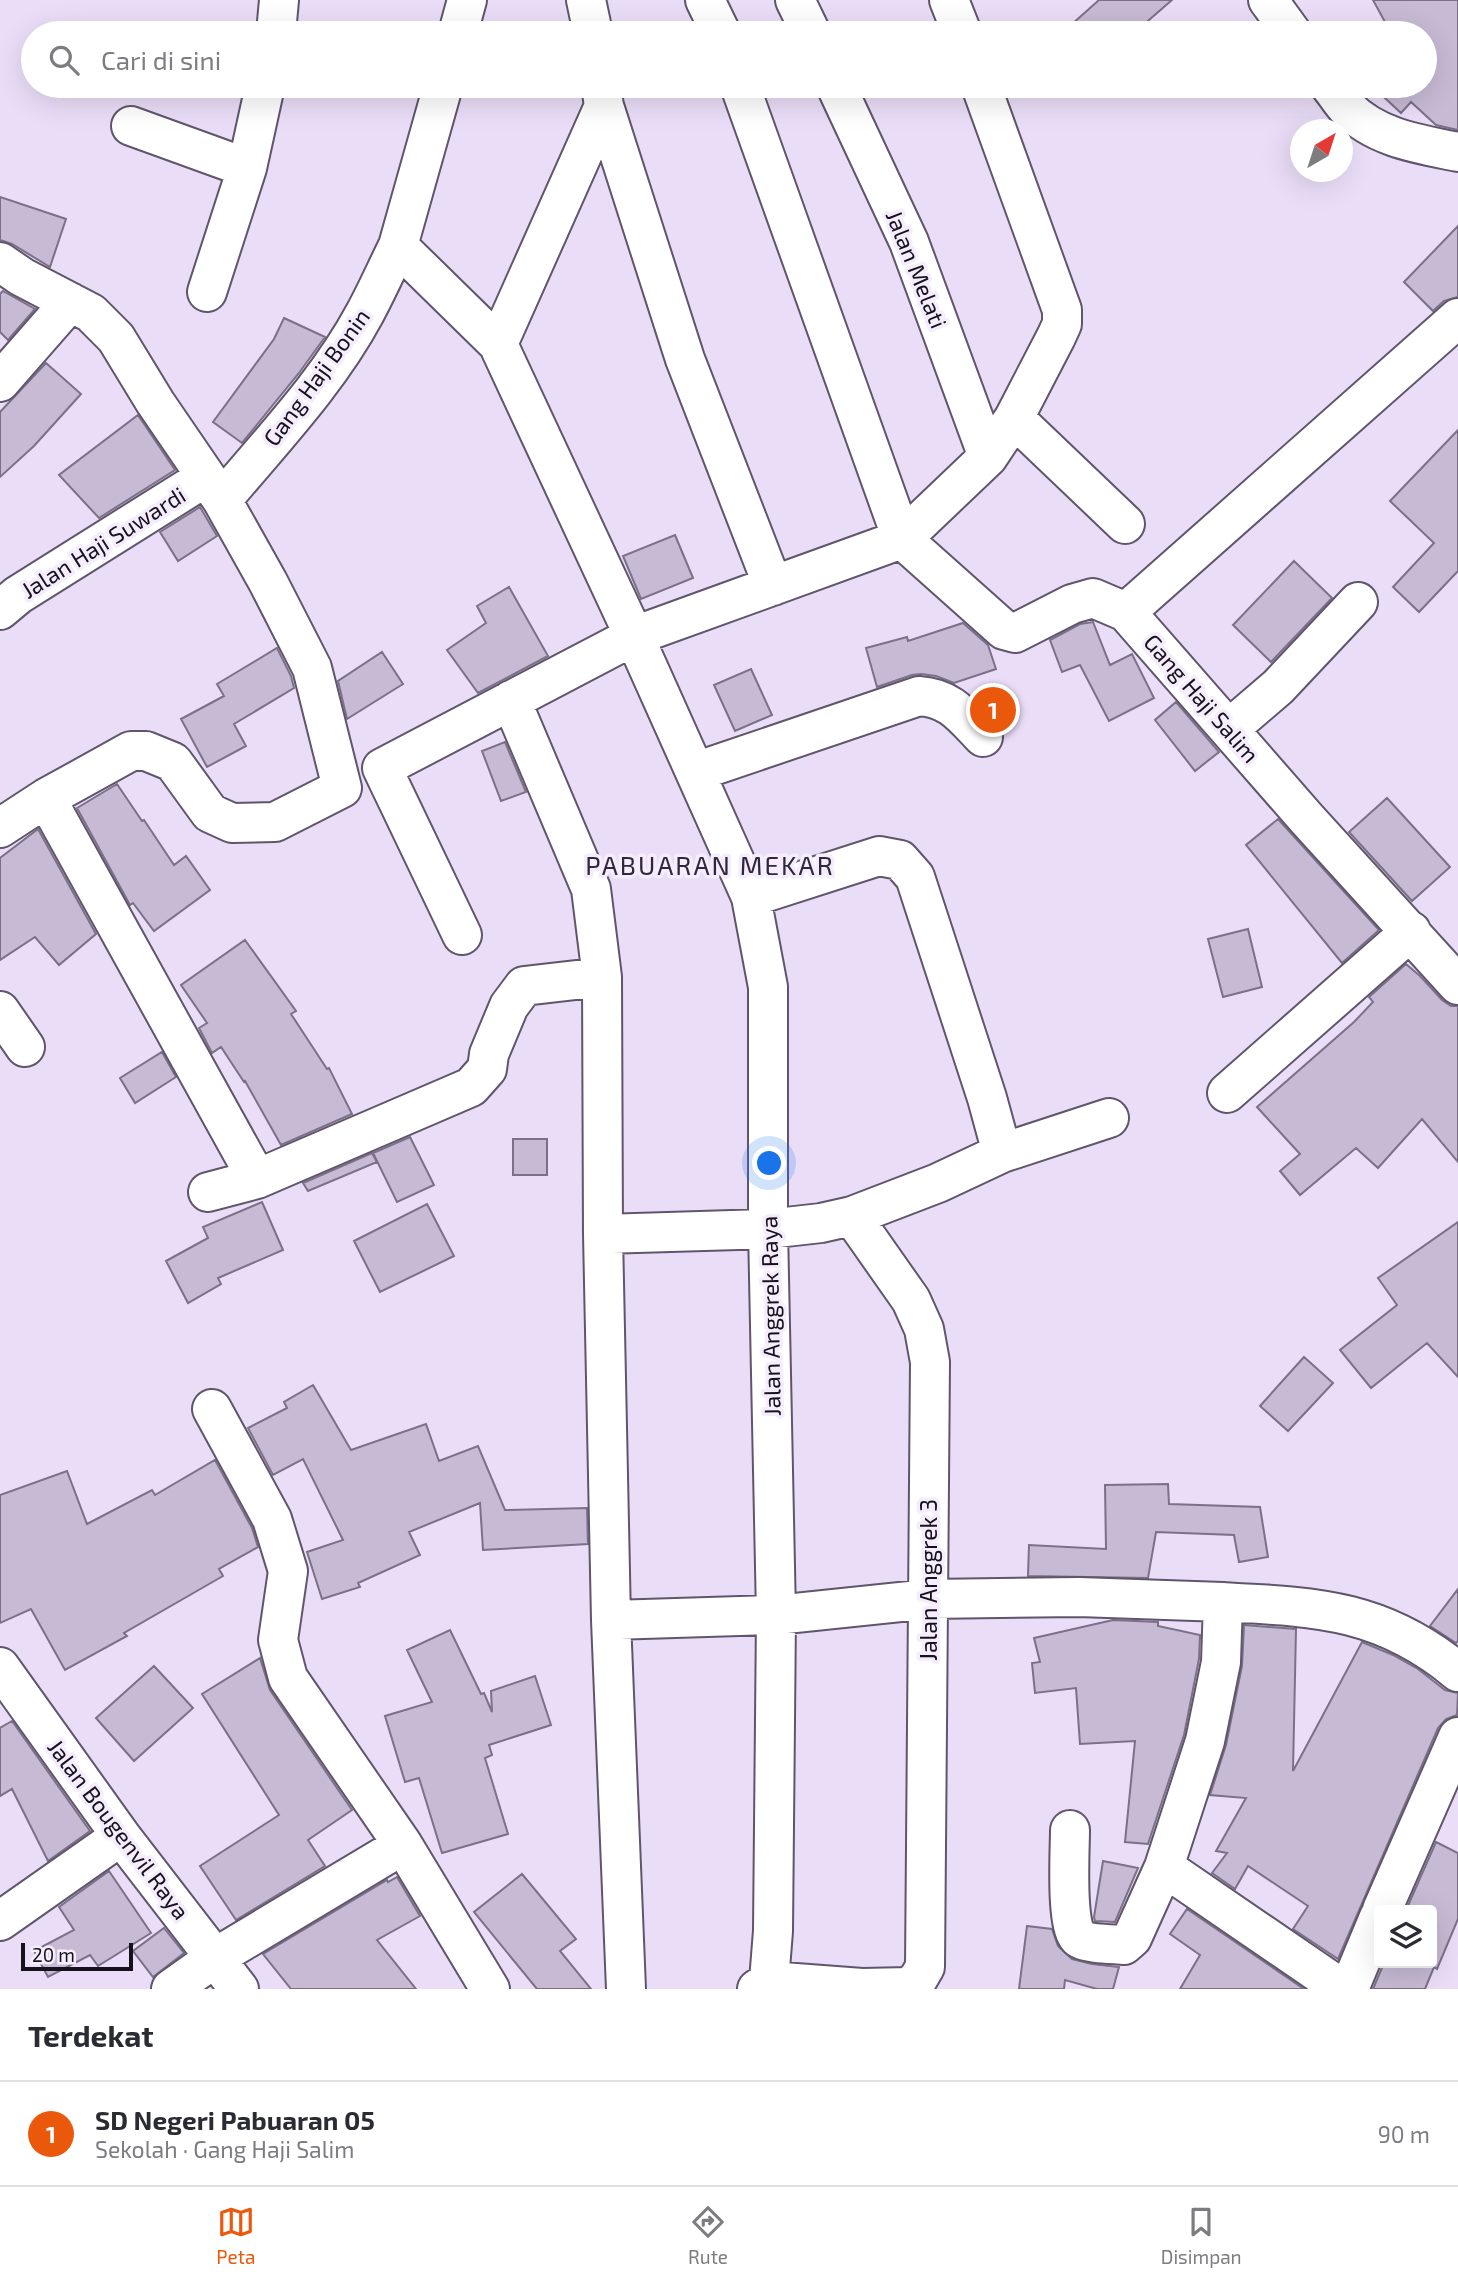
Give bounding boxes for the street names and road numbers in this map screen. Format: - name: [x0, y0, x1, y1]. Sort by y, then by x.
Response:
- street label: Jalan Melati: [881, 206, 953, 332]
- street label: Gang Haji Bonin: [257, 303, 375, 451]
- street label: Jalan Haji Suwardi: [16, 480, 190, 604]
- street label: Gang Haji Salim: [1139, 628, 1265, 768]
- street label: Jalan Anggrek Raya: [754, 1215, 786, 1417]
- street label: Jalan Anggrek 3: [914, 1499, 942, 1661]
- street label: Jalan Bougenvil Raya: [42, 1733, 196, 1925]

